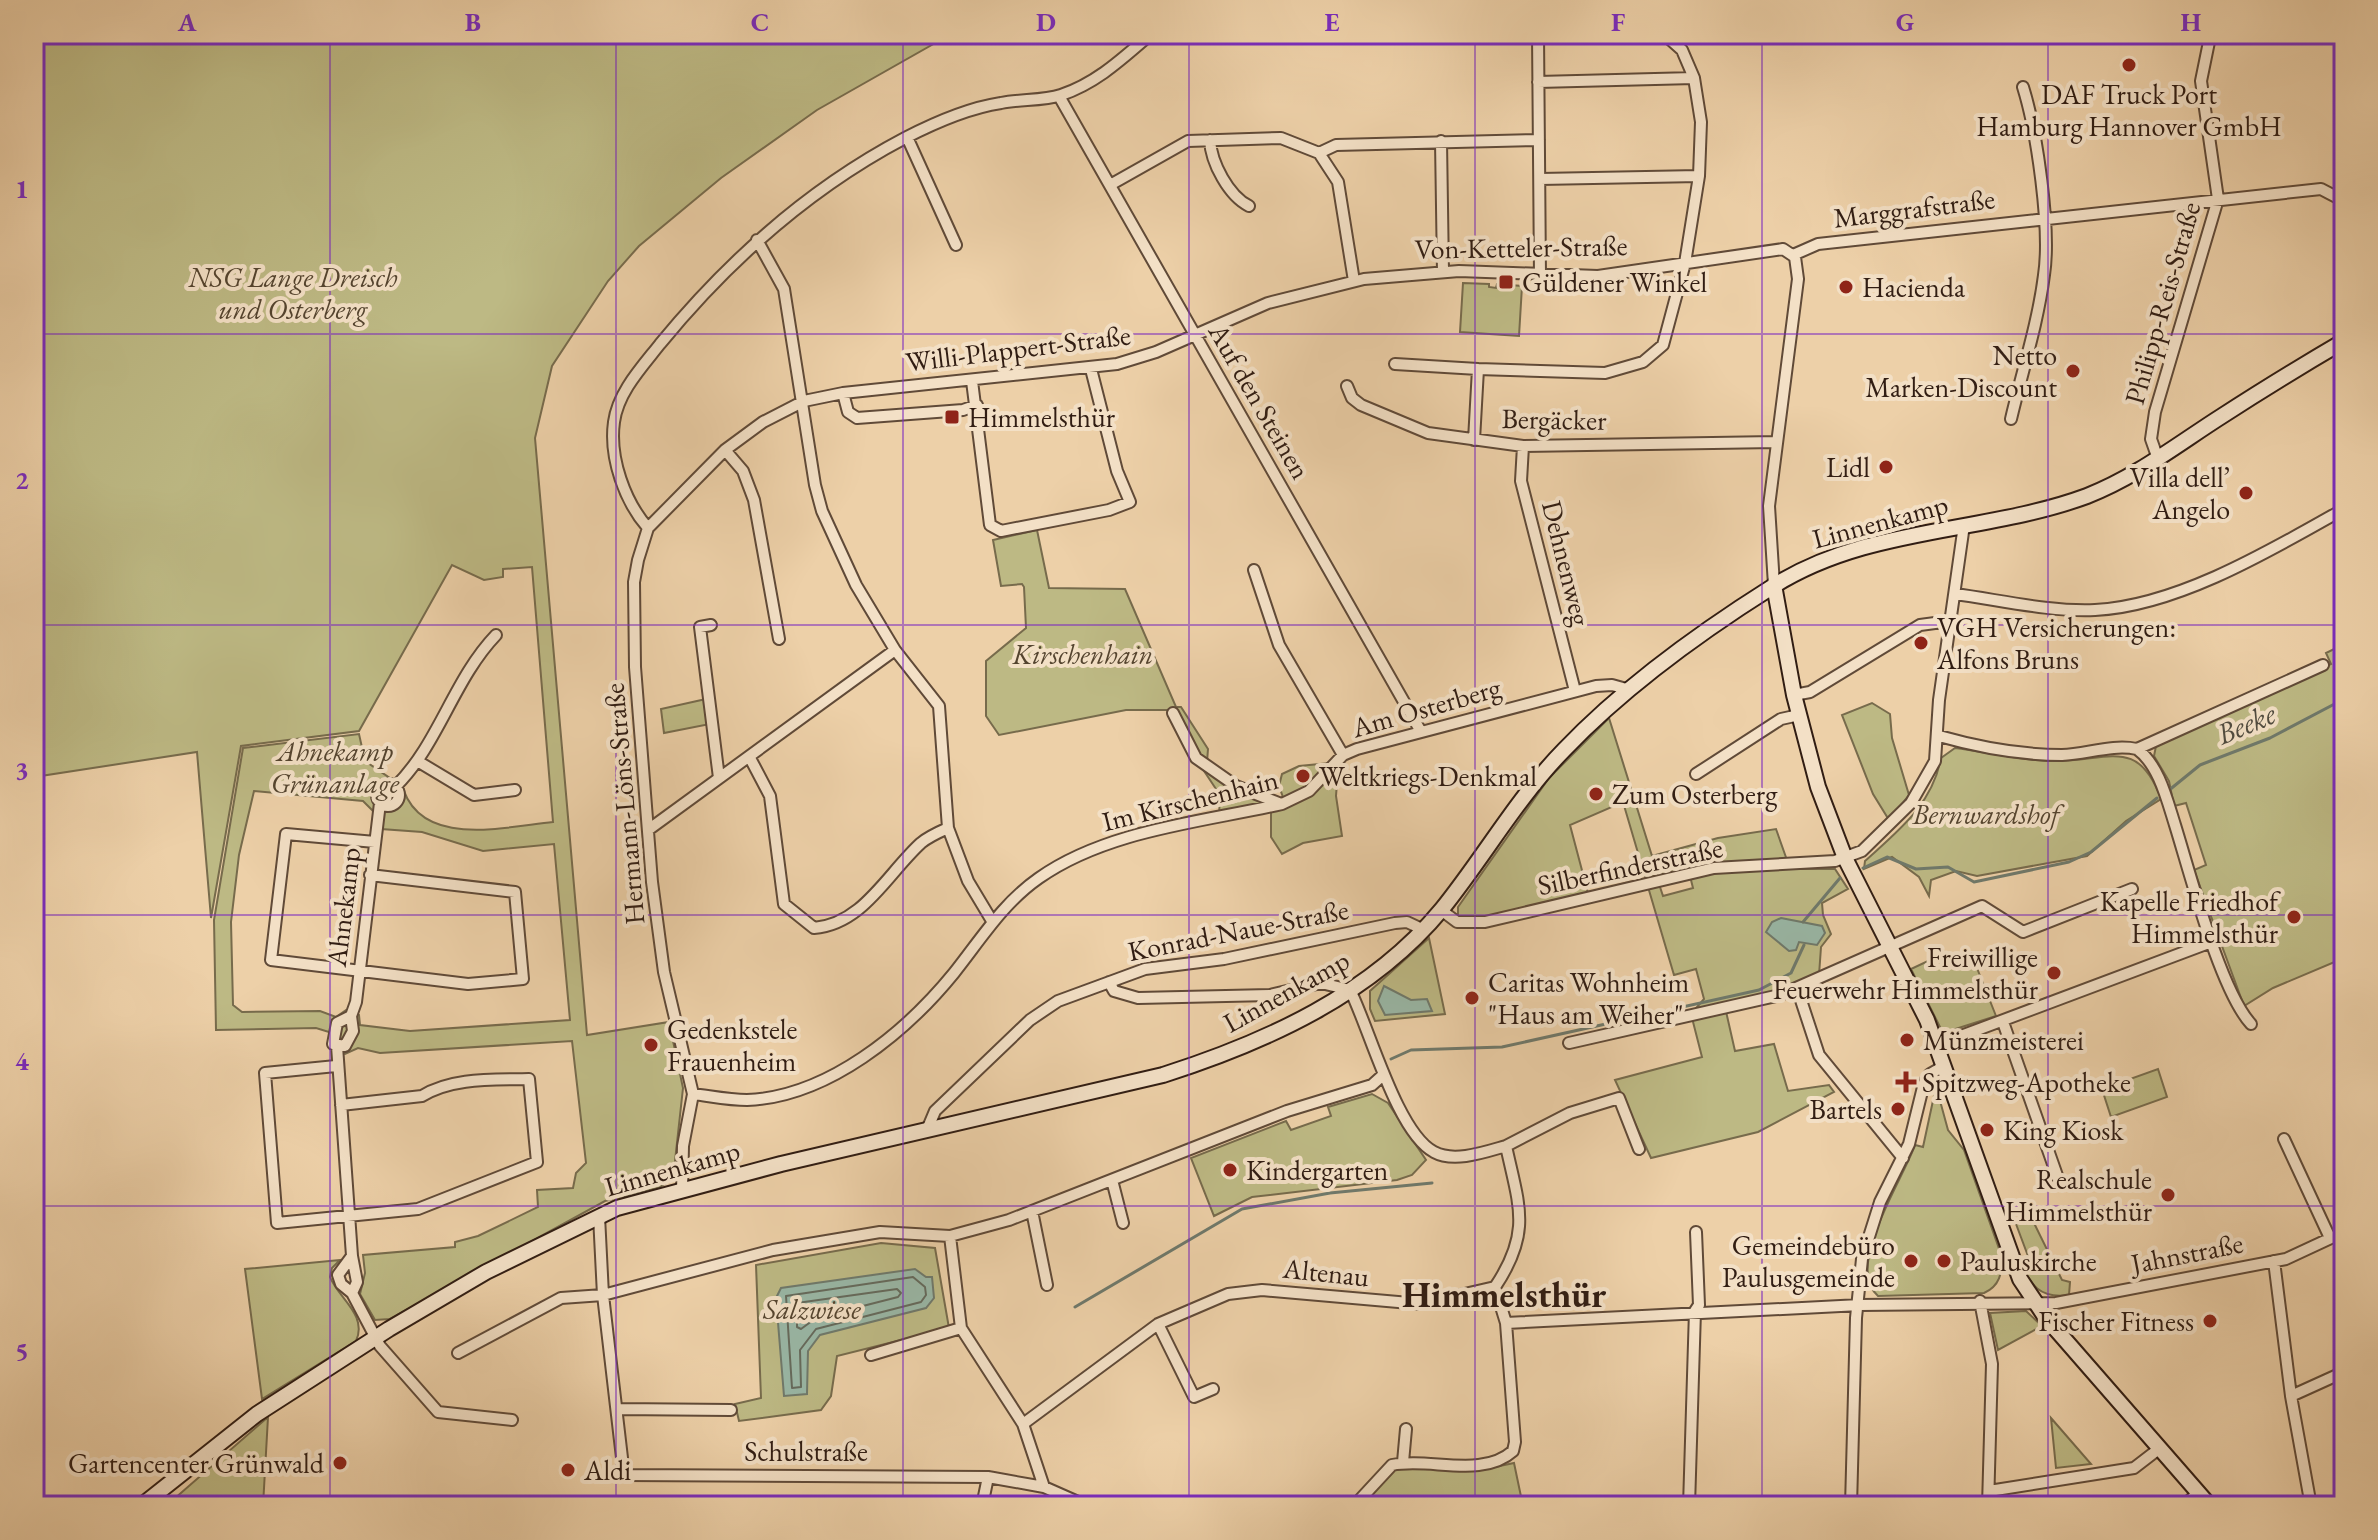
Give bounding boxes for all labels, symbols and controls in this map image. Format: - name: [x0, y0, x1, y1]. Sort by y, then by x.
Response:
- text: A: [177, 5, 197, 39]
- text: B: [465, 5, 481, 39]
- text: C: [751, 5, 769, 39]
- text: D: [1036, 5, 1056, 39]
- text: E: [1325, 5, 1340, 39]
- text: F: [1611, 5, 1625, 39]
- text: G: [1896, 5, 1915, 39]
- text: H: [2181, 5, 2202, 39]
- marker: DAF Truck Port Hamburg Hannover GmbH: [2120, 56, 2138, 74]
- place label: DAF Truck Port Hamburg Hannover GmbH: [1976, 76, 2282, 144]
- text: 1: [15, 172, 29, 206]
- street label: Marggrafstraße: [1831, 180, 1997, 236]
- street label: Philipp-Reis-Straße: [2116, 198, 2208, 408]
- street label: Von-Ketteler-Straße: [1414, 227, 1628, 267]
- park label: NSG Lange Dreisch und Osterberg: [187, 259, 398, 327]
- place label: Güldener Winkel: [1522, 264, 1707, 300]
- place label: Hacienda: [1862, 269, 1966, 305]
- marker: Güldener Winkel: [1497, 273, 1515, 291]
- marker: Hacienda: [1837, 278, 1855, 296]
- street label: Willi-Plappert-Straße: [903, 316, 1133, 380]
- street label: Auf den Steinen: [1200, 316, 1319, 486]
- place label: Netto Marken-Discount: [1865, 337, 2057, 405]
- marker: Netto Marken-Discount: [2064, 362, 2082, 380]
- place label: Himmelsthür: [968, 399, 1116, 435]
- street label: Bergäcker: [1501, 400, 1607, 438]
- marker: Himmelsthür: [943, 408, 961, 426]
- place label: Lidl: [1826, 449, 1870, 485]
- marker: Lidl: [1877, 458, 1895, 476]
- place label: Villa dell’ Angelo: [2130, 459, 2230, 527]
- text: 2: [15, 463, 29, 497]
- marker: Villa dell’ Angelo: [2237, 484, 2255, 502]
- street label: Linnenkamp: [1808, 486, 1952, 556]
- street label: Dehnenweg: [1534, 497, 1600, 630]
- place label: VGH Versicherungen: Alfons Bruns: [1936, 609, 2176, 677]
- marker: VGH Versicherungen: Alfons Bruns: [1912, 634, 1930, 652]
- park label: Kirschenhain: [1012, 636, 1153, 672]
- street label: Am Osterberg: [1346, 668, 1505, 746]
- street label: Hermann-Löns-Straße: [596, 682, 652, 926]
- water label: Beeke: [2209, 693, 2282, 754]
- park label: Ahnekamp Grünanlage: [271, 733, 400, 801]
- text: 3: [15, 753, 29, 787]
- place label: Weltkriegs-Denkmal: [1319, 758, 1537, 794]
- street label: Im Kirschenhain: [1098, 761, 1282, 839]
- marker: Weltkriegs-Denkmal: [1294, 767, 1312, 785]
- place label: Zum Osterberg: [1612, 776, 1778, 812]
- marker: Zum Osterberg: [1587, 785, 1605, 803]
- park label: Bernwardshof: [1911, 796, 2066, 832]
- street label: Silberfinderstraße: [1534, 829, 1726, 903]
- street label: Ahnekamp: [318, 845, 368, 970]
- place label: Kapelle Friedhof Himmelsthür: [2100, 883, 2281, 951]
- street label: Konrad-Naue-Straße: [1125, 891, 1352, 969]
- marker: Kapelle Friedhof Himmelsthür: [2285, 908, 2303, 926]
- place label: Freiwillige Feuerwehr Himmelsthür: [1773, 939, 2039, 1007]
- street label: Linnenkamp: [1216, 942, 1356, 1040]
- place label: Caritas Wohnheim "Haus am Weiher": [1488, 964, 1690, 1032]
- marker: Freiwillige Feuerwehr Himmelsthür: [2045, 964, 2063, 982]
- marker: Caritas Wohnheim "Haus am Weiher": [1463, 989, 1481, 1007]
- place label: Gedenkstele Frauenheim: [667, 1011, 798, 1079]
- place label: Münzmeisterei: [1923, 1022, 2084, 1058]
- marker: Münzmeisterei: [1898, 1031, 1916, 1049]
- marker: Gedenkstele Frauenheim: [642, 1036, 660, 1054]
- text: 4: [15, 1044, 29, 1078]
- place label: Spitzweg-Apotheke: [1922, 1064, 2131, 1100]
- marker: Spitzweg-Apotheke: [1897, 1073, 1915, 1091]
- place label: Bartels: [1810, 1091, 1882, 1127]
- marker: Bartels: [1889, 1100, 1907, 1118]
- place label: King Kiosk: [2003, 1112, 2124, 1148]
- marker: King Kiosk: [1978, 1121, 1996, 1139]
- street label: Linnenkamp: [600, 1132, 744, 1204]
- place label: Kindergarten: [1246, 1152, 1389, 1188]
- marker: Kindergarten: [1221, 1161, 1239, 1179]
- place label: Realschule Himmelsthür: [2005, 1161, 2153, 1229]
- marker: Realschule Himmelsthür: [2159, 1186, 2177, 1204]
- street label: Jahnstraße: [2126, 1225, 2246, 1282]
- place label: Gemeindebüro Paulusgemeinde: [1722, 1227, 1895, 1295]
- place label: Pauluskirche: [1960, 1243, 2097, 1279]
- street label: Altenau: [1280, 1249, 1371, 1294]
- marker: Gemeindebüro Paulusgemeinde: [1902, 1252, 1920, 1270]
- marker: Pauluskirche: [1935, 1252, 1953, 1270]
- district label: Himmelsthür: [1402, 1271, 1606, 1318]
- park label: Salzwiese: [762, 1291, 861, 1327]
- place label: Fischer Fitness: [2038, 1303, 2194, 1339]
- marker: Fischer Fitness: [2201, 1312, 2219, 1330]
- text: 5: [15, 1334, 29, 1368]
- street label: Schulstraße: [744, 1433, 868, 1469]
- place label: Gartencenter Grünwald: [68, 1445, 325, 1481]
- place label: Aldi: [583, 1452, 631, 1488]
- marker: Gartencenter Grünwald: [331, 1454, 349, 1472]
- marker: Aldi: [559, 1461, 577, 1479]

